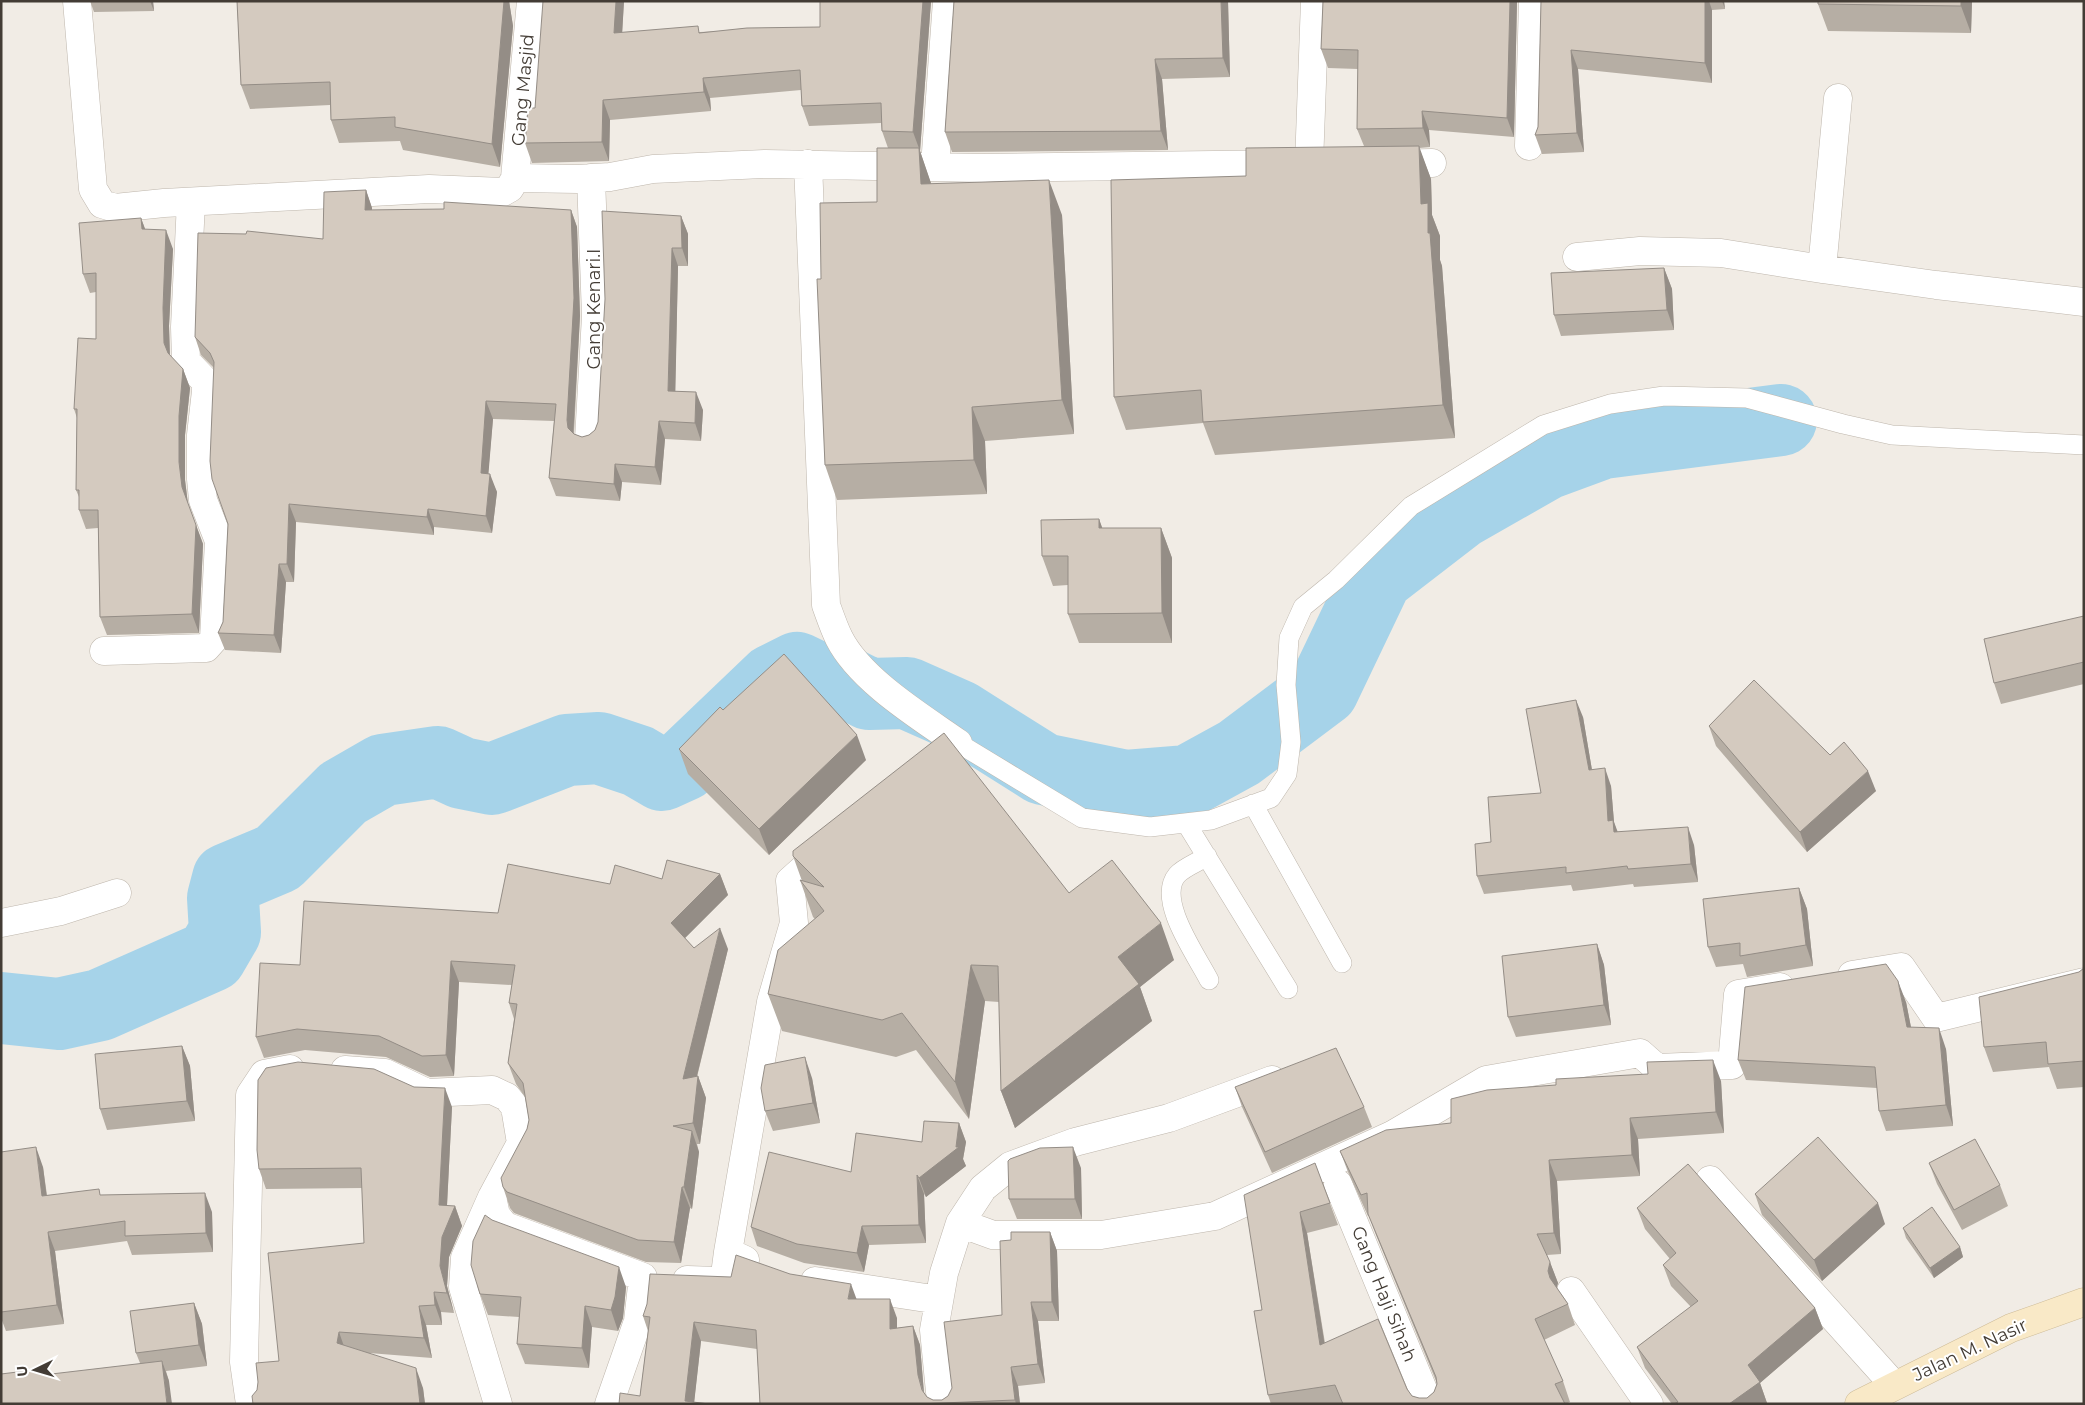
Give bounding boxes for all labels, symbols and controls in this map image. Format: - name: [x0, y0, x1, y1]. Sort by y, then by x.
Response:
- street label: Gang Masjid: [507, 33, 539, 147]
- street label: Gang Kenari.I: [583, 249, 605, 369]
- street label: Gang Haji Sihah: [1347, 1223, 1421, 1365]
- street label: Jalan M. Nasir: [1908, 1314, 2031, 1387]
- north arrow: [10, 1345, 60, 1395]
- text: U: [13, 1365, 31, 1377]

